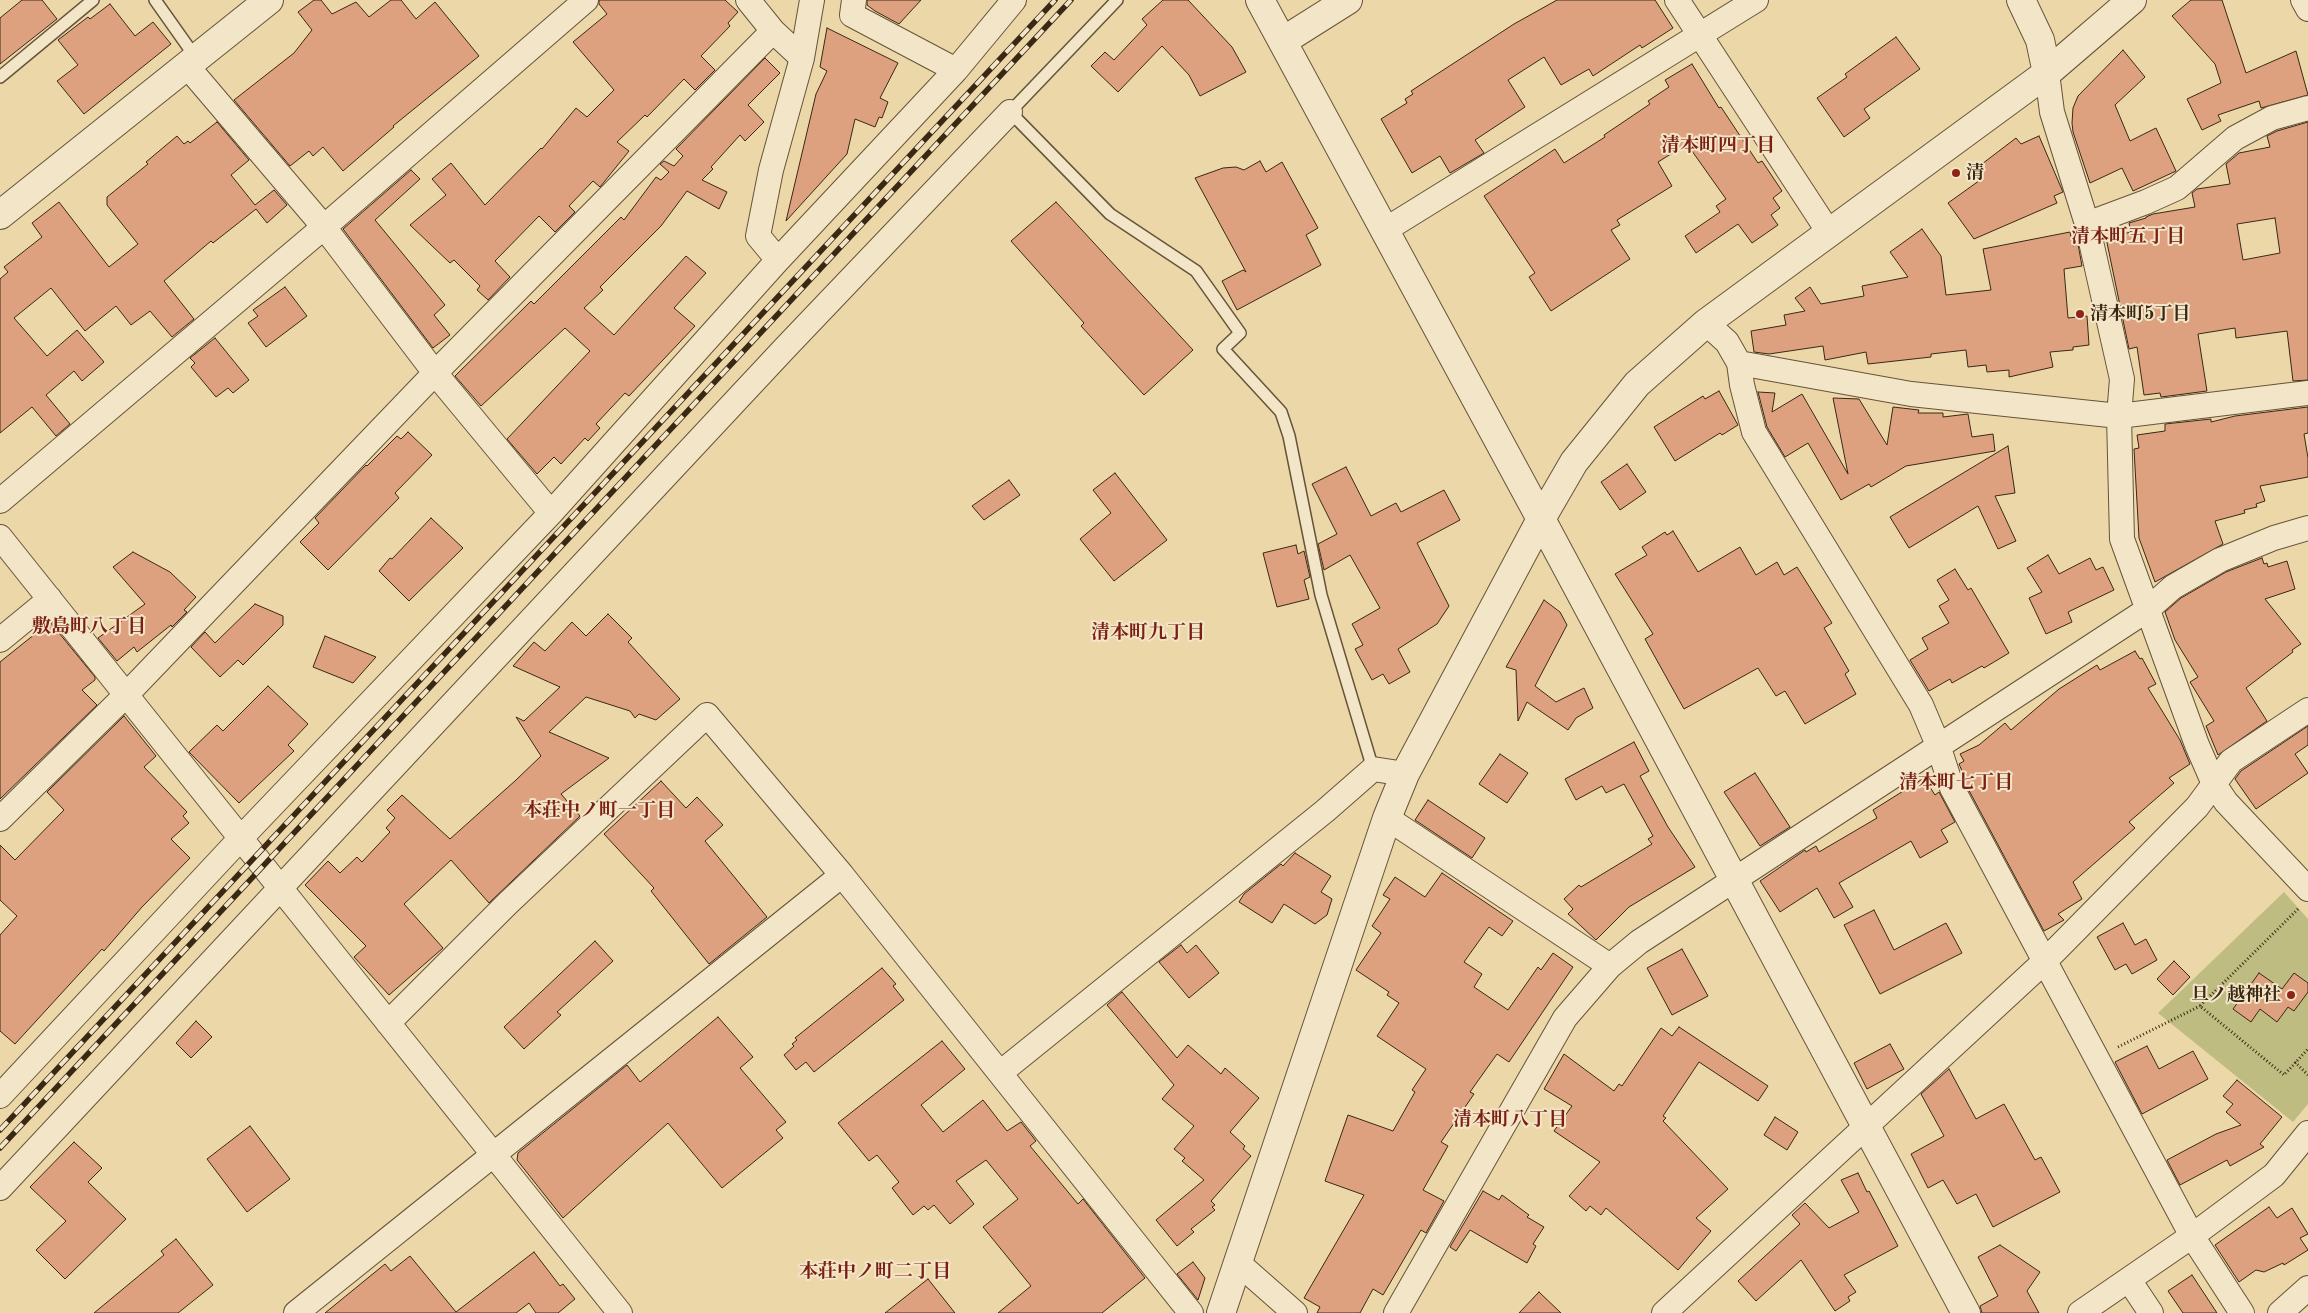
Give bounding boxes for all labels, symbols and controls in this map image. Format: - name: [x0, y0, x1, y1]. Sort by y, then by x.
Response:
- district label: 清本町四丁目: [1661, 135, 1775, 157]
- place label: 清: [1966, 162, 1984, 184]
- marker: 清: [1950, 167, 1962, 179]
- district label: 清本町五丁目: [2071, 226, 2185, 248]
- place label: 清本町5丁目: [2090, 303, 2190, 325]
- marker: 清本町5丁目: [2074, 308, 2086, 320]
- district label: 敷島町八丁目: [32, 616, 146, 638]
- district label: 清本町九丁目: [1091, 622, 1205, 644]
- district label: 清本町七丁目: [1899, 772, 2013, 794]
- district label: 本荘中ノ町一丁目: [523, 800, 675, 822]
- place label: 旦ノ越神社: [2191, 984, 2281, 1006]
- marker: 旦ノ越神社: [2285, 989, 2297, 1001]
- district label: 清本町八丁目: [1453, 1109, 1567, 1131]
- district label: 本荘中ノ町二丁目: [799, 1261, 951, 1283]

